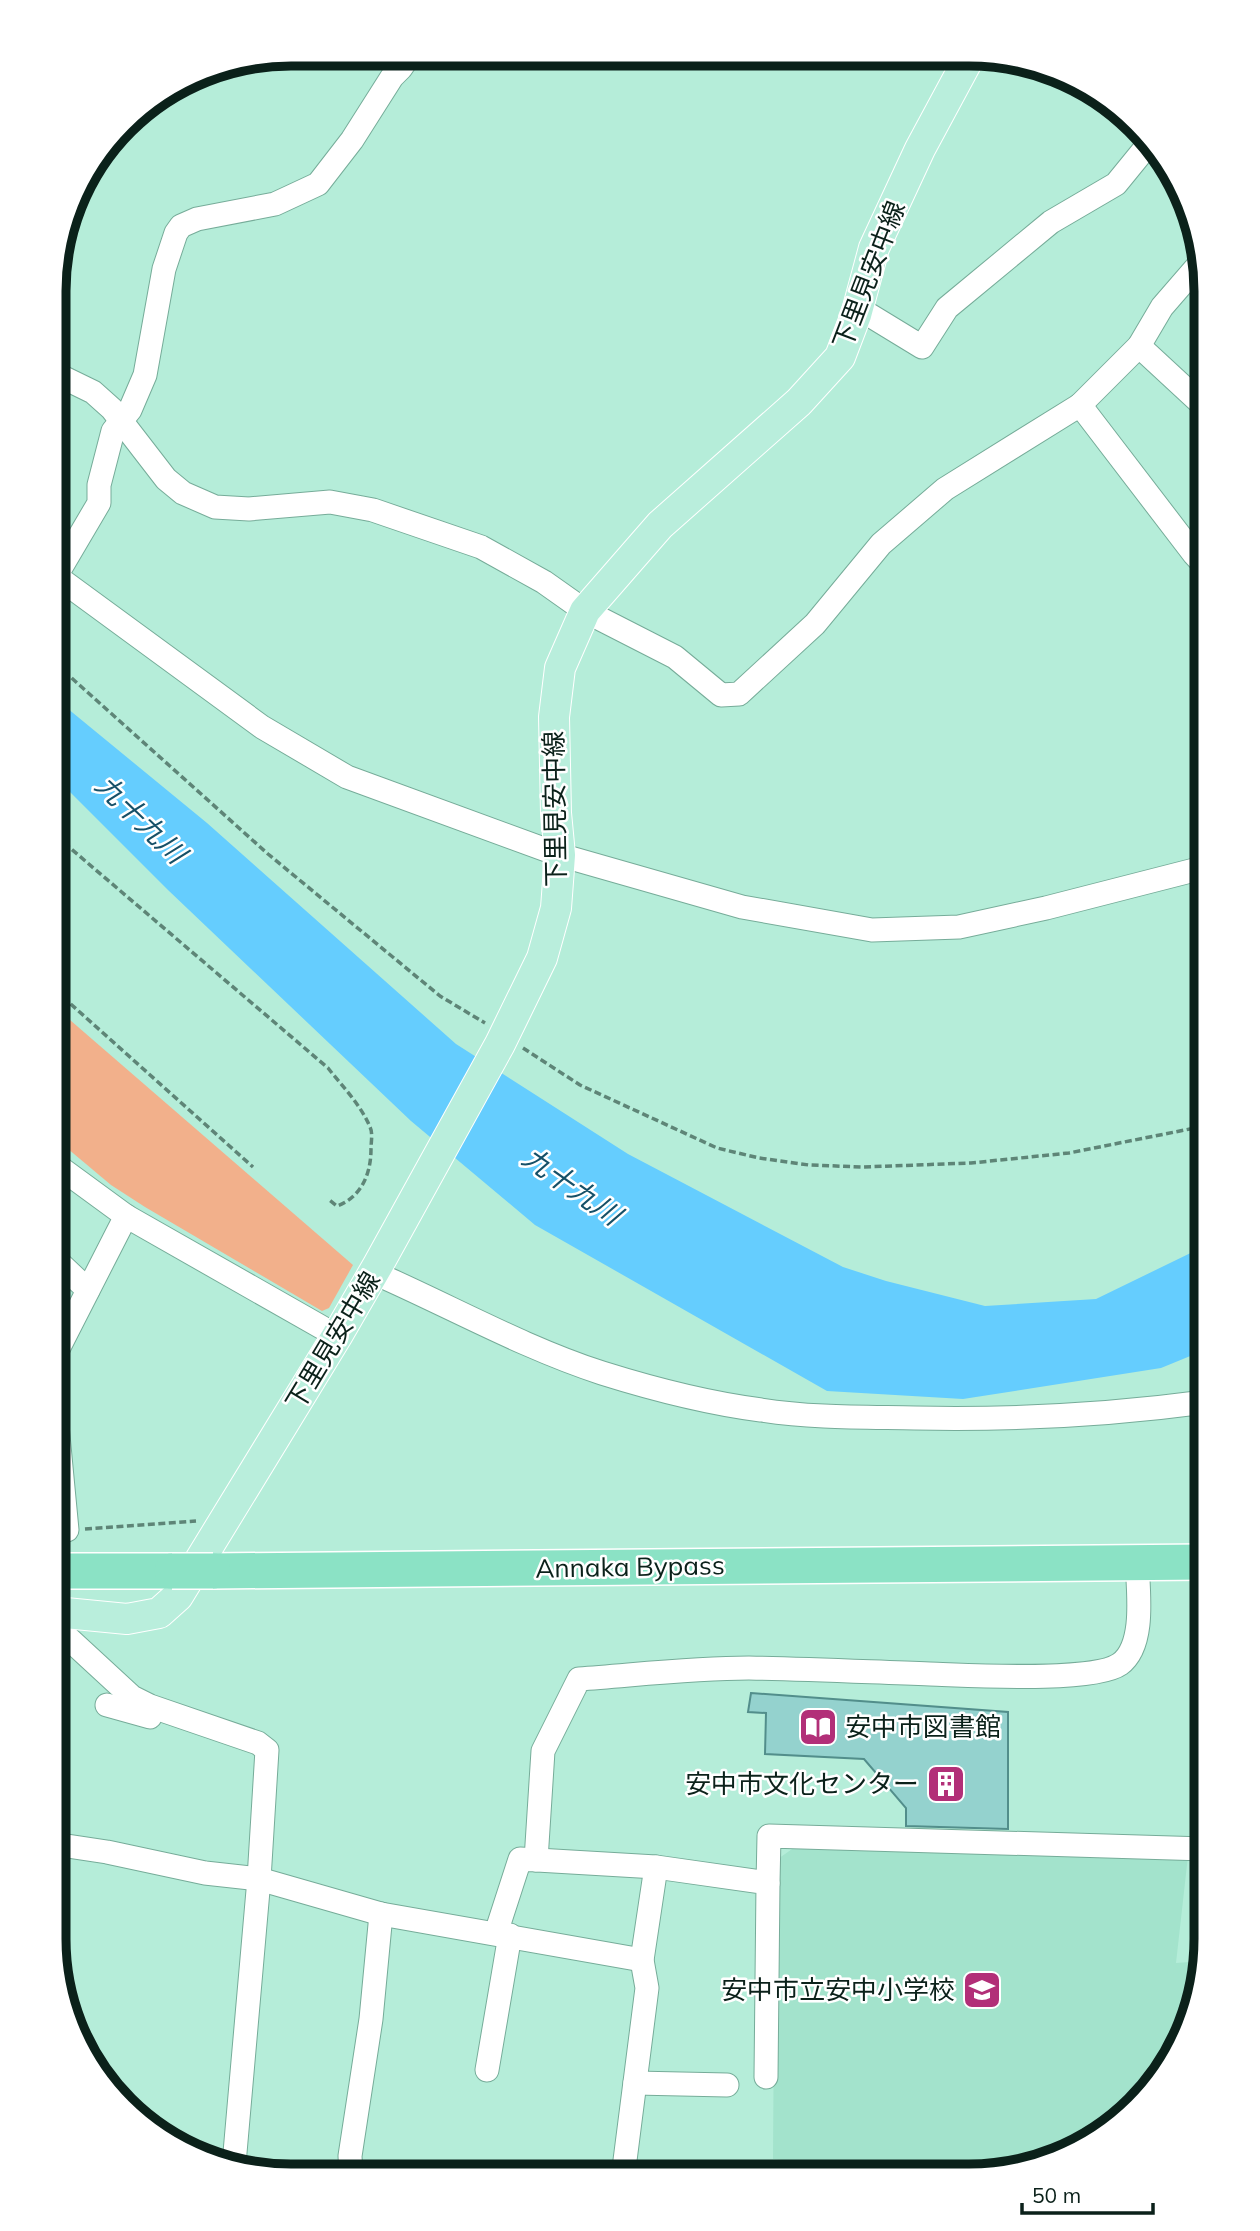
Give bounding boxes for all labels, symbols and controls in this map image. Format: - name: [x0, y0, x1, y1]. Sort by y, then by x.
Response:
- street label: 下里見安中線: [825, 196, 912, 354]
- street label: 下里見安中線: [537, 731, 572, 887]
- water label: 九十九川: [89, 767, 196, 872]
- water label: 九十九川: [516, 1139, 631, 1234]
- street label: 下里見安中線: [278, 1265, 387, 1416]
- street label: Annaka Bypass: [535, 1548, 725, 1585]
- library icon: 安中市図書館: [797, 1706, 839, 1748]
- place label: 安中市図書館: [845, 1710, 1001, 1743]
- building icon: 安中市文化センター: [925, 1763, 967, 1805]
- place label: 安中市文化センター: [685, 1767, 919, 1800]
- school or university icon: 安中市立安中小学校: [961, 1969, 1003, 2011]
- place label: 安中市立安中小学校: [721, 1973, 955, 2006]
- scale bar: [1022, 2172, 1153, 2216]
- text: 50 m: [1032, 2182, 1081, 2208]

